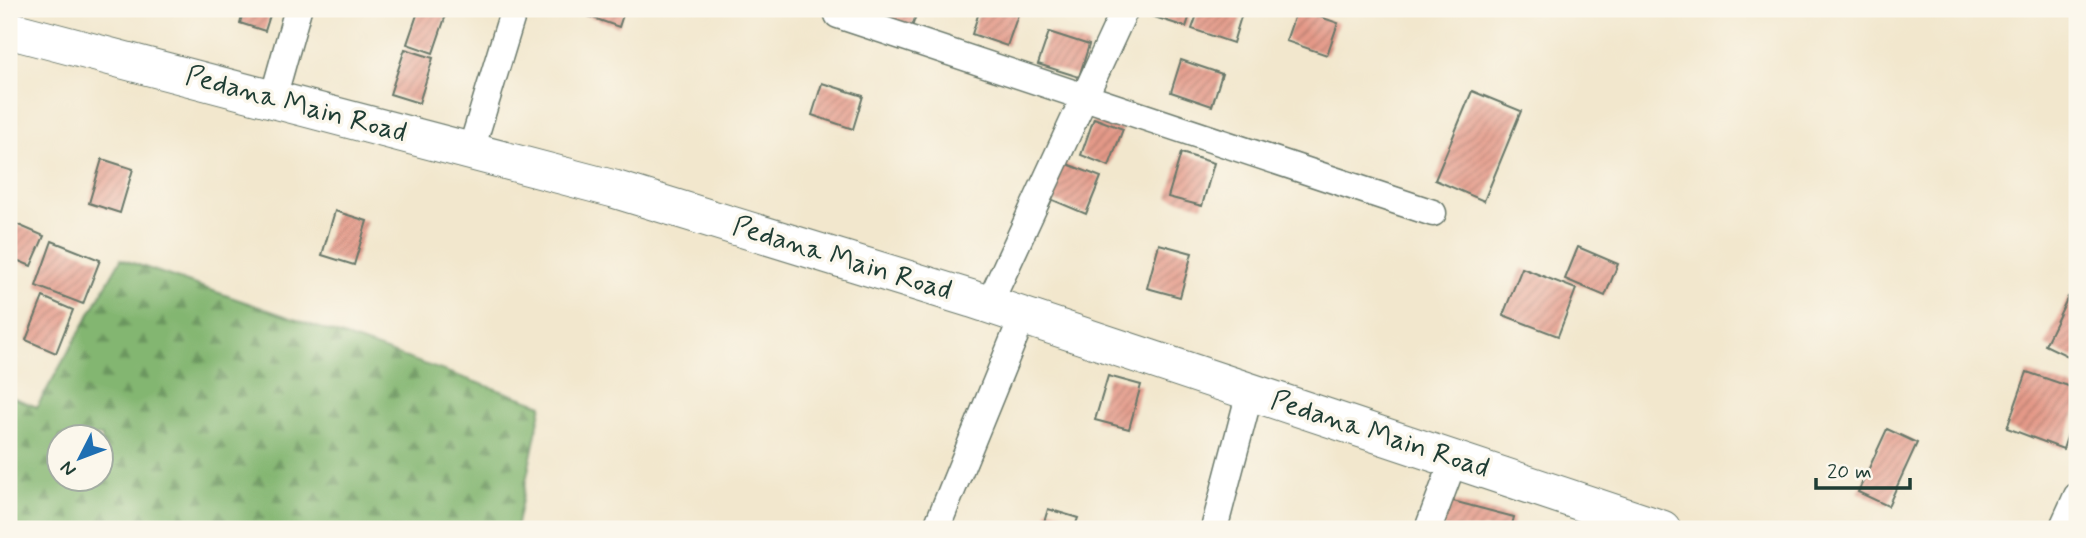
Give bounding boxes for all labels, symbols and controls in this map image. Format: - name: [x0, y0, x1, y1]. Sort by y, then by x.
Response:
- street label: Pedana Main Road: [181, 58, 411, 152]
- street label: Pedana Main Road: [728, 208, 956, 310]
- street label: Pedana Main Road: [1266, 382, 1494, 488]
- north arrow: [46, 422, 116, 492]
- scale bar: [1816, 447, 1911, 491]
- text: N: [55, 455, 82, 481]
- text: 20 m: [1827, 458, 1872, 486]

